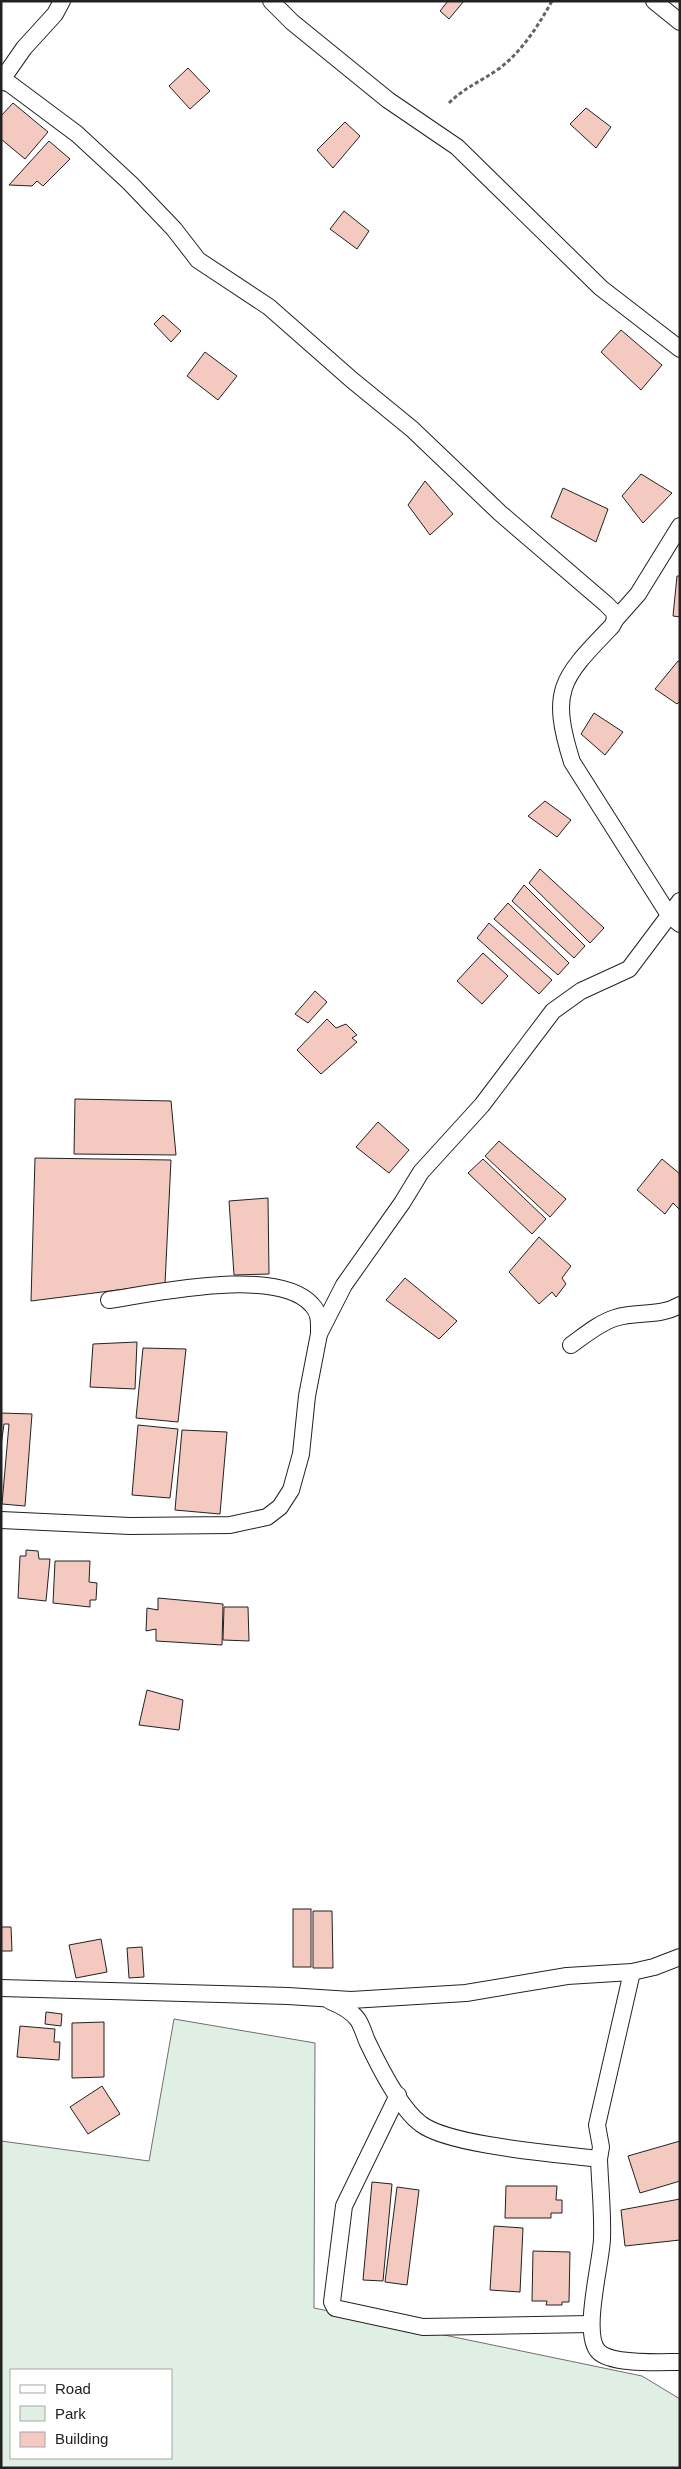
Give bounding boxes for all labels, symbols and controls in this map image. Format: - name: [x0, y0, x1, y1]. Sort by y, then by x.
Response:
- legend: [10, 2369, 172, 2459]
- text: Road: [55, 2380, 91, 2397]
- text: Park: [55, 2405, 86, 2422]
- text: Building: [55, 2430, 108, 2447]

